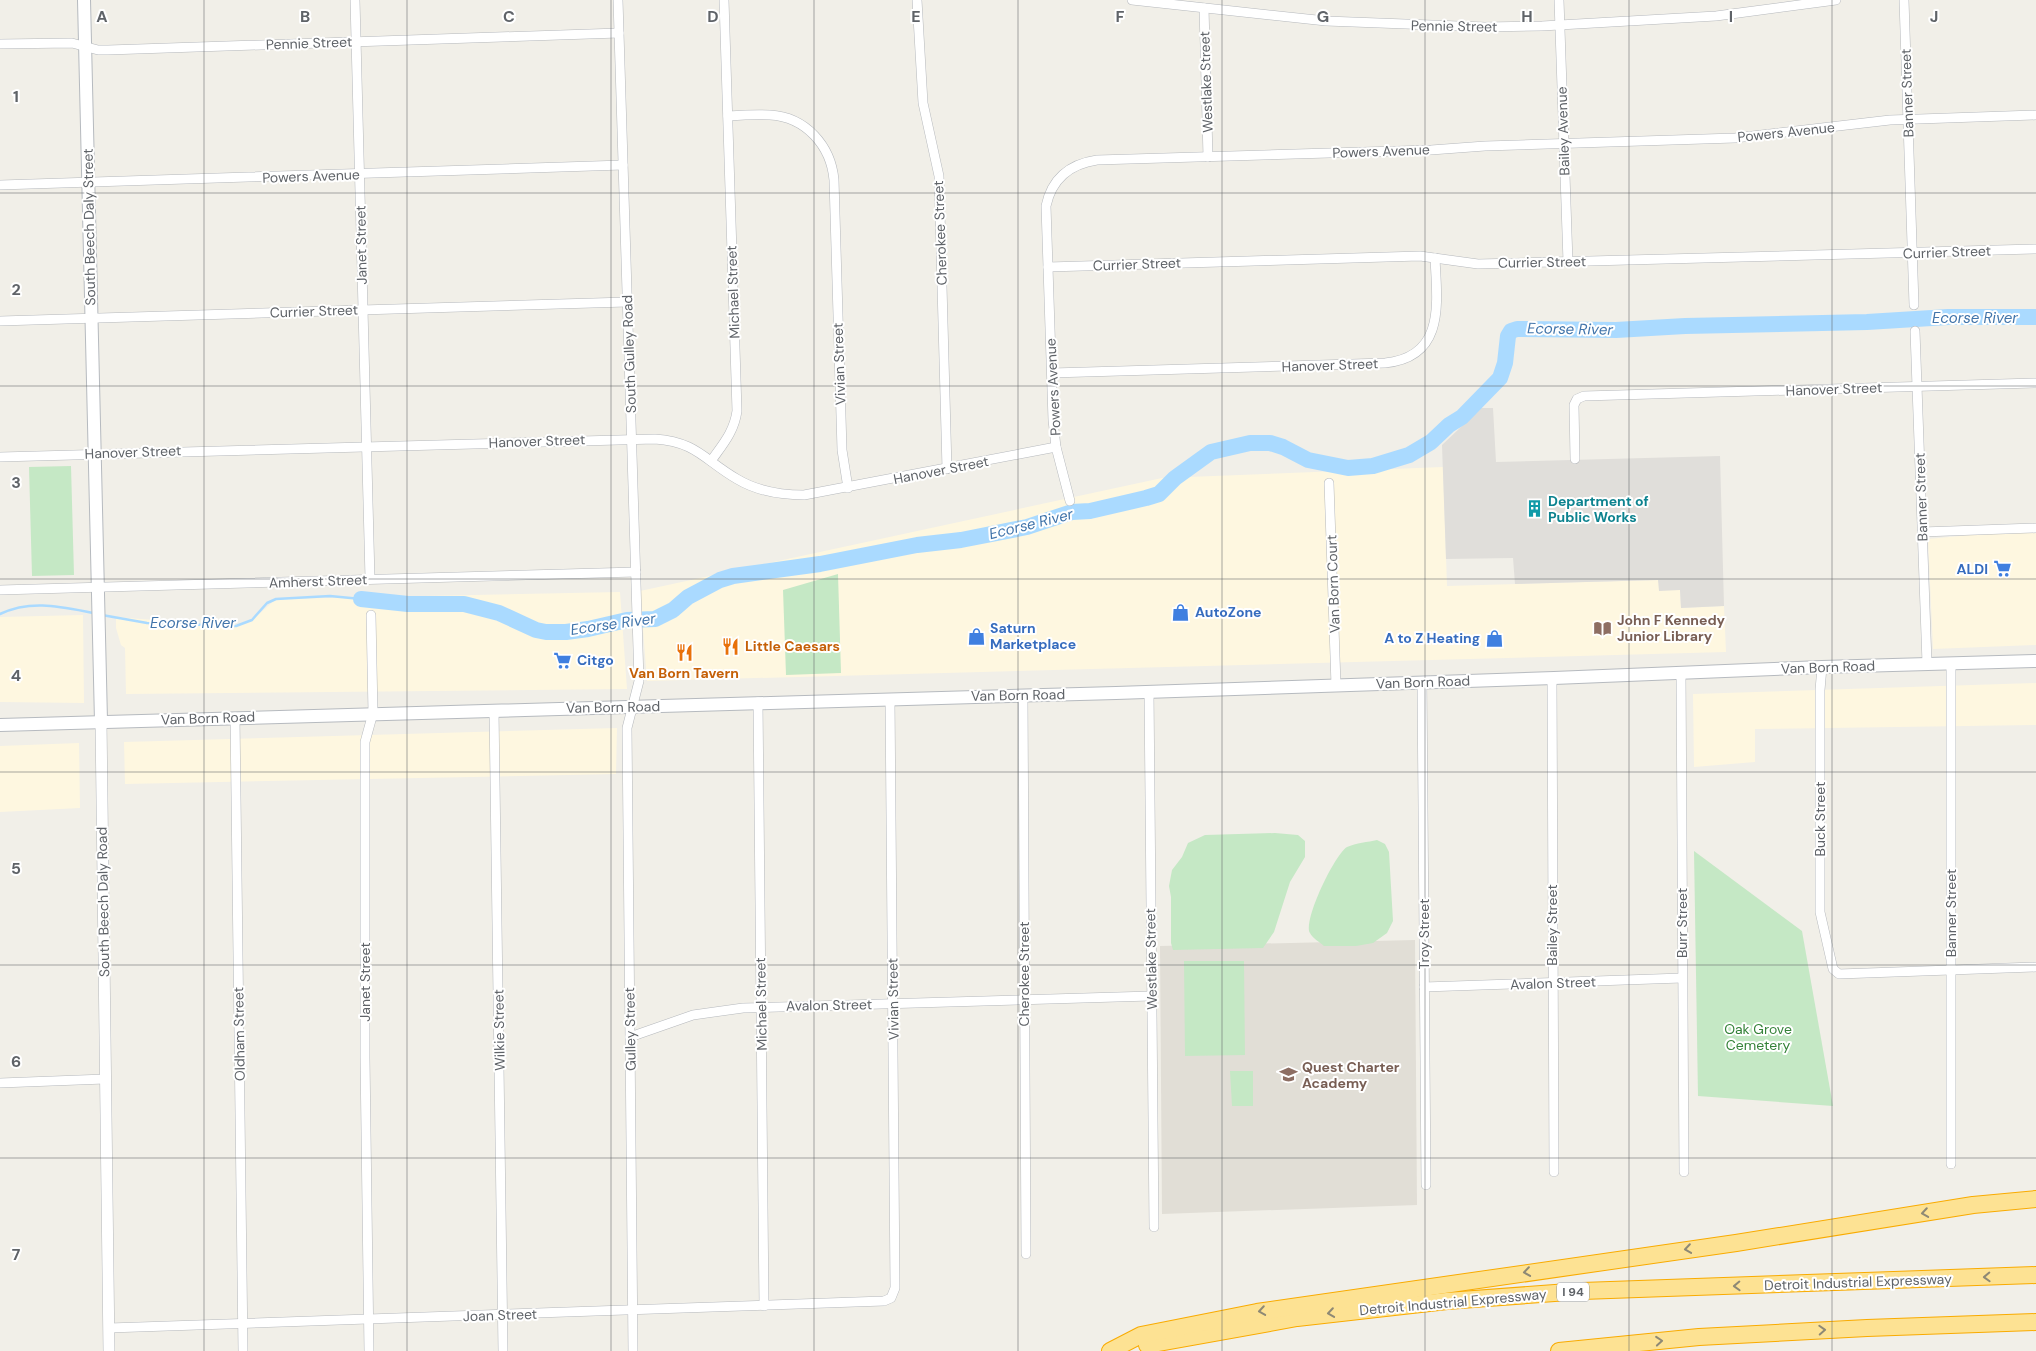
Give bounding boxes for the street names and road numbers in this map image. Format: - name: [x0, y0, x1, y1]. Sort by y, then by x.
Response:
- street label: Pennie Street: [1411, 16, 1497, 36]
- street label: Westlake Street: [1195, 31, 1217, 133]
- street label: Pennie Street: [265, 32, 353, 54]
- street label: Banner Street: [1896, 48, 1918, 138]
- street label: Bailey Avenue: [1552, 86, 1574, 176]
- street label: Powers Avenue: [1737, 118, 1836, 146]
- street label: Powers Avenue: [1332, 140, 1430, 162]
- street label: South Beech Daly Street: [79, 148, 99, 306]
- street label: Powers Avenue: [262, 165, 360, 187]
- street label: Cherokee Street: [929, 180, 951, 286]
- street label: Janet Street: [351, 205, 371, 285]
- street label: Currier Street: [1903, 241, 1991, 263]
- street label: Michael Street: [722, 245, 744, 339]
- street label: Currier Street: [1498, 252, 1586, 272]
- street label: Currier Street: [1093, 253, 1181, 275]
- street label: South Gulley Road: [618, 295, 640, 413]
- street label: Currier Street: [270, 300, 358, 322]
- street label: Vivian Street: [829, 322, 849, 406]
- street label: Powers Avenue: [1041, 338, 1065, 436]
- street label: Hanover Street: [1281, 354, 1379, 376]
- street label: Hanover Street: [1785, 378, 1883, 400]
- street label: Hanover Street: [488, 430, 586, 452]
- street label: Hanover Street: [84, 441, 182, 463]
- street label: Hanover Street: [892, 452, 990, 488]
- street label: Banner Street: [1910, 452, 1932, 542]
- street label: Van Born Court: [1322, 534, 1344, 634]
- street label: Amherst Street: [268, 570, 368, 592]
- street label: Van Born Road: [1781, 656, 1875, 678]
- street label: Van Born Road: [1376, 671, 1470, 693]
- street label: Van Born Road: [971, 685, 1065, 705]
- street label: Van Born Road: [566, 697, 660, 717]
- street label: Van Born Road: [161, 707, 255, 729]
- street label: Buck Street: [1811, 782, 1829, 856]
- street label: South Beech Daly Road: [93, 827, 113, 977]
- street label: Banner Street: [1942, 869, 1960, 957]
- street label: Bailey Street: [1543, 884, 1561, 966]
- street label: Burr Street: [1673, 888, 1691, 958]
- street label: Troy Street: [1415, 899, 1433, 969]
- street label: Westlake Street: [1141, 908, 1161, 1010]
- street label: Cherokee Street: [1015, 921, 1033, 1027]
- street label: Janet Street: [356, 942, 374, 1022]
- street label: Michael Street: [751, 957, 771, 1051]
- street label: Vivian Street: [883, 958, 903, 1040]
- street label: Avalon Street: [1510, 973, 1596, 993]
- street label: Oldham Street: [229, 987, 249, 1081]
- street label: Gulley Street: [620, 987, 640, 1071]
- street label: Wilkie Street: [489, 989, 509, 1071]
- street label: Avalon Street: [786, 995, 872, 1015]
- street label: Detroit Industrial Expressway: [1764, 1270, 1952, 1294]
- road number: I 94: [1557, 1282, 1589, 1301]
- street label: Detroit Industrial Expressway: [1359, 1285, 1548, 1319]
- street label: Joan Street: [463, 1305, 537, 1325]

